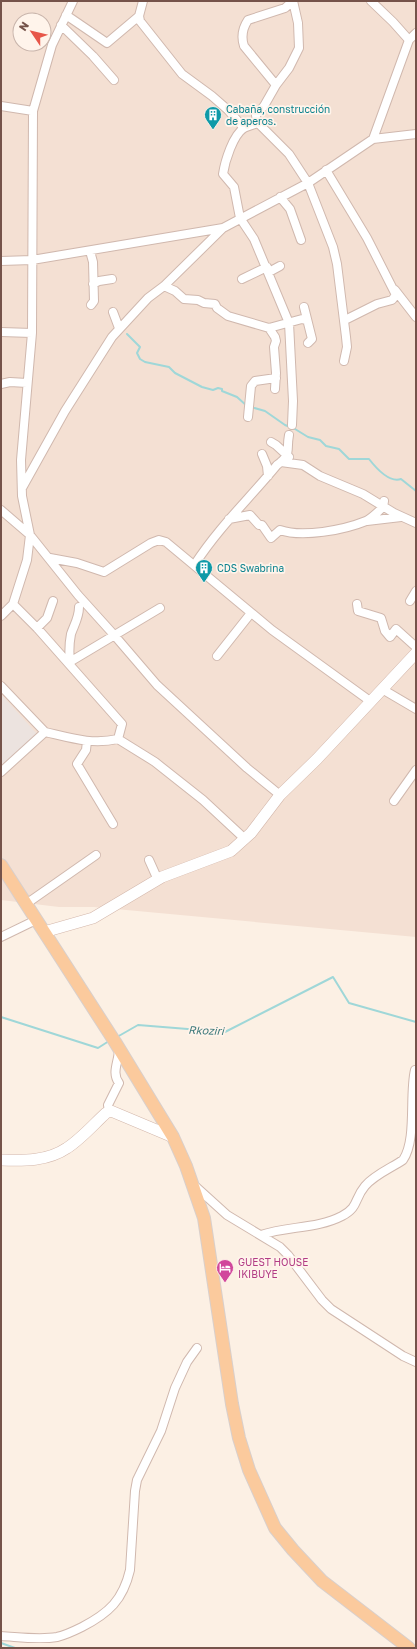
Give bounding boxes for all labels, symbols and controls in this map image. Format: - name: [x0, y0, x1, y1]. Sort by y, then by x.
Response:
- north arrow: [12, 12, 52, 52]
- text: N: [16, 19, 31, 33]
- place label: Cabaña, construcción de aperos.: [226, 103, 330, 127]
- building icon: Cabaña, construcción de aperos.: [203, 105, 223, 130]
- building icon: CDS Swabrina: [194, 558, 214, 583]
- place label: CDS Swabrina: [217, 562, 284, 574]
- water label: Rkoziri: [188, 1023, 226, 1037]
- place label: GUEST HOUSE IKIBUYE: [238, 1256, 308, 1280]
- hotel icon: GUEST HOUSE IKIBUYE: [215, 1258, 235, 1283]

